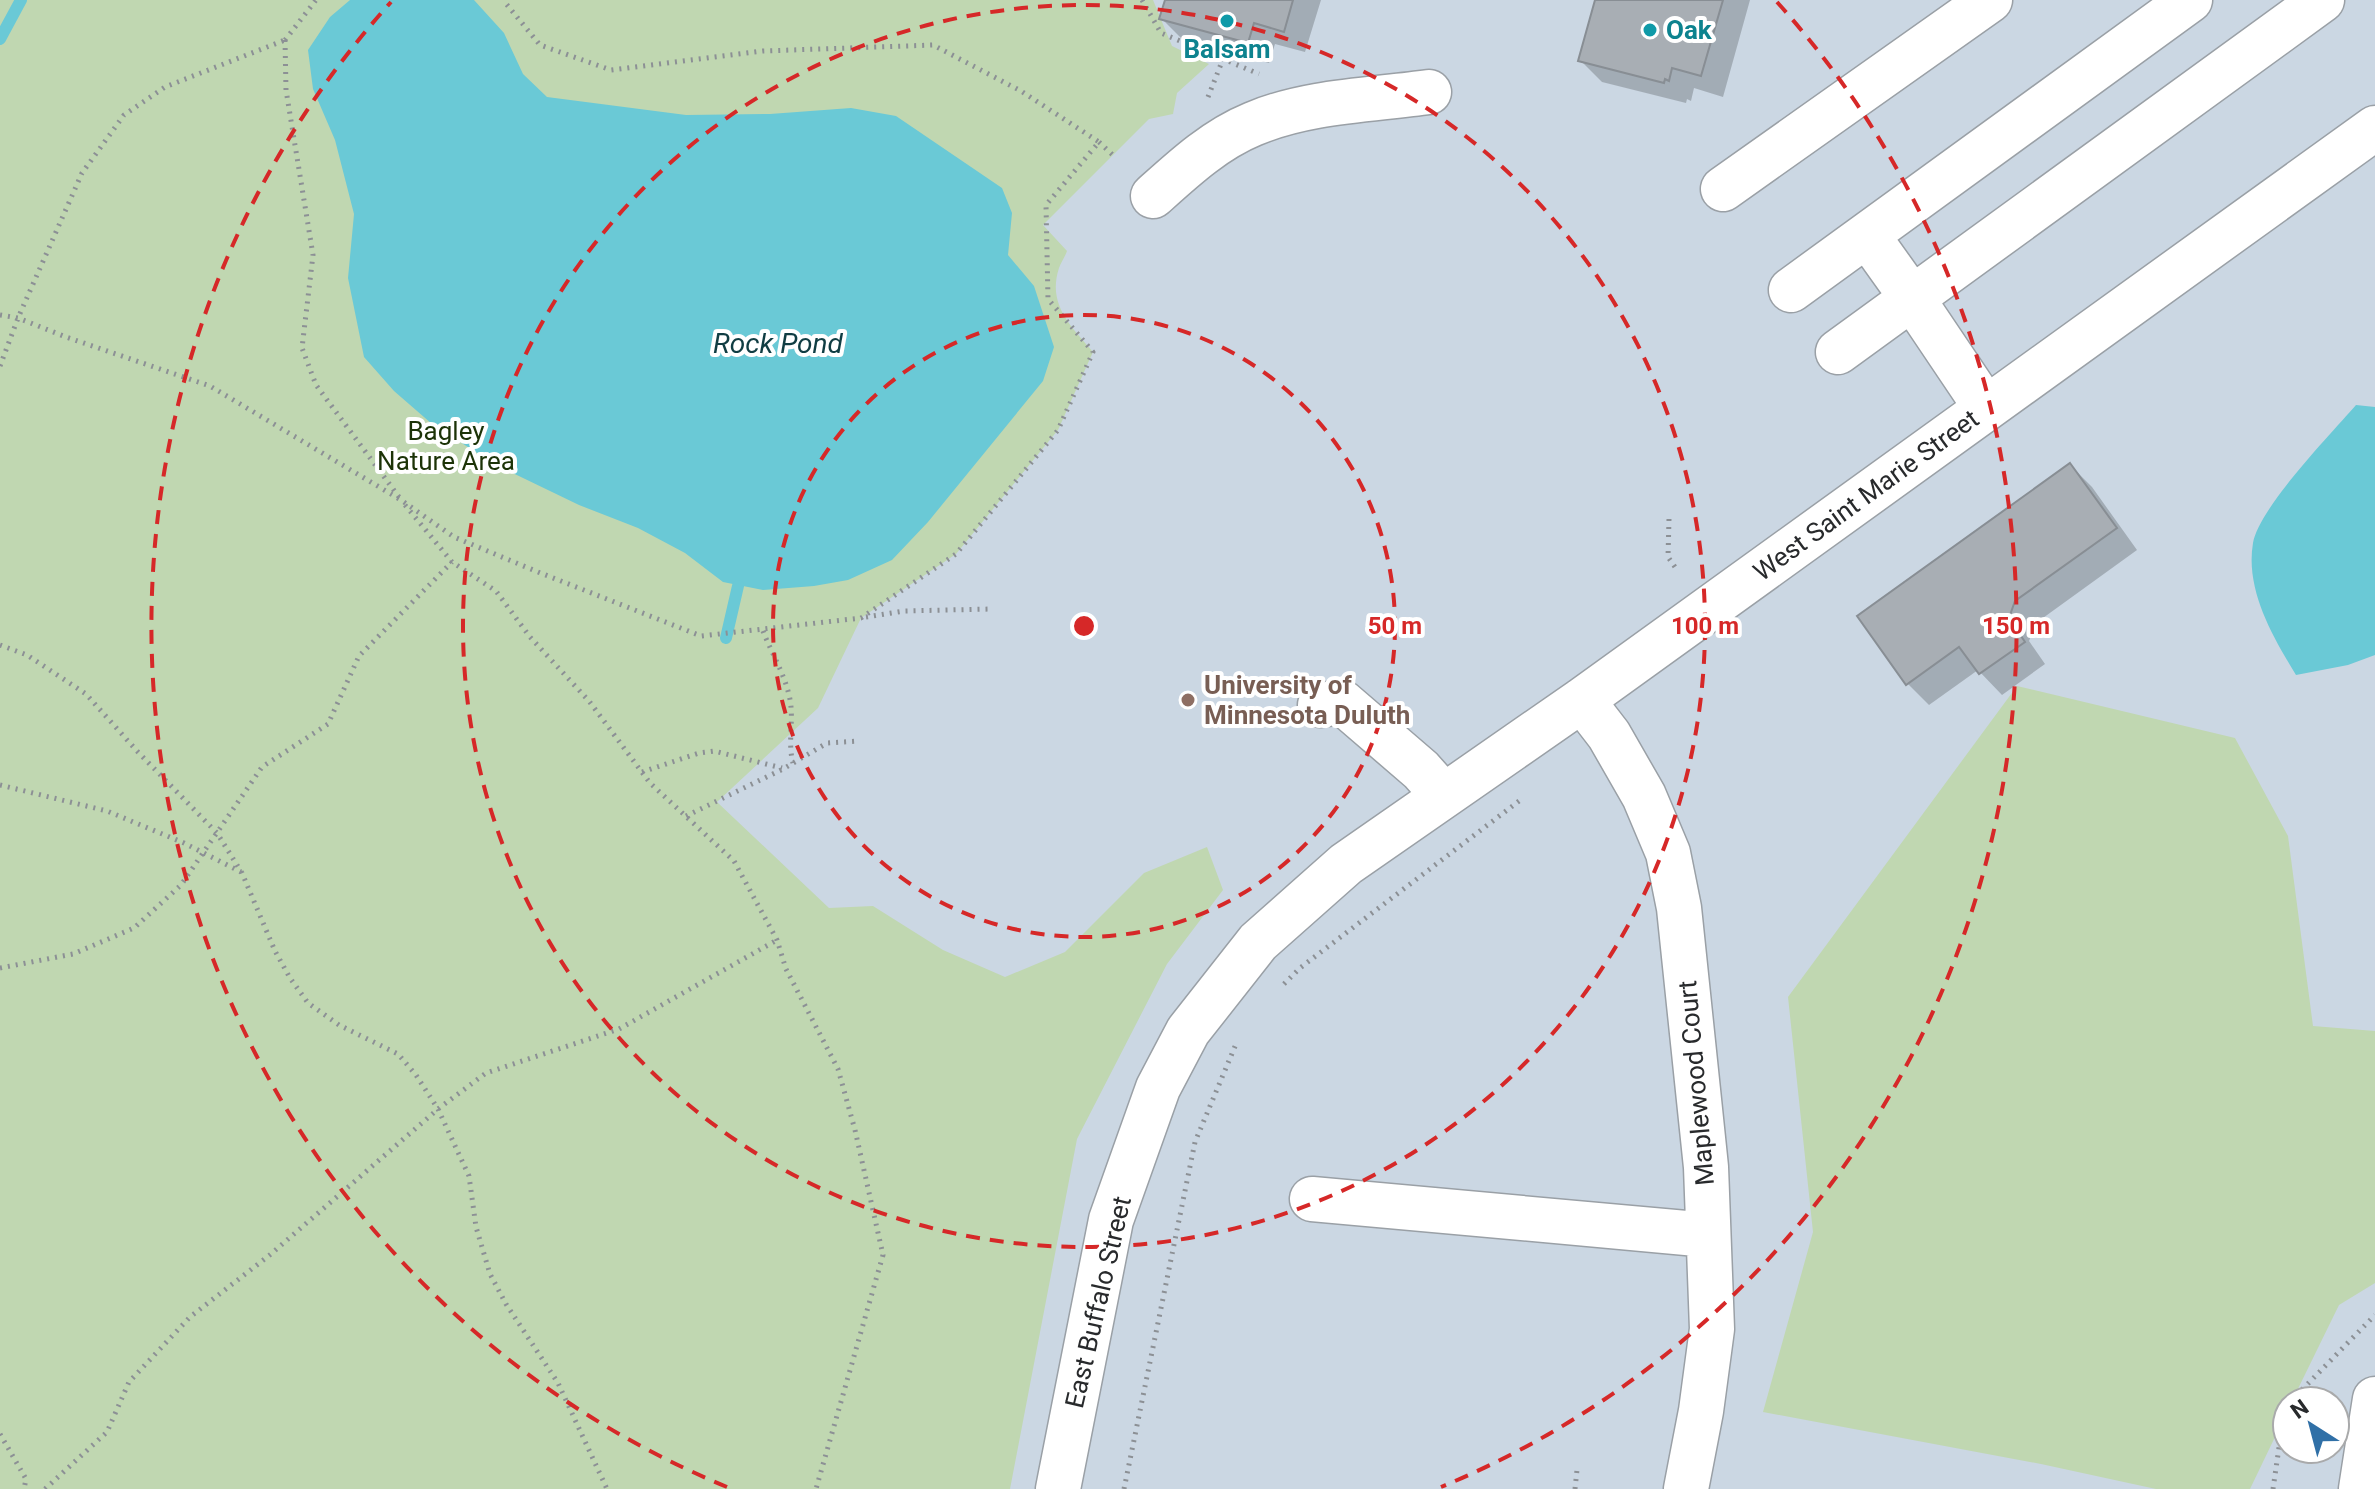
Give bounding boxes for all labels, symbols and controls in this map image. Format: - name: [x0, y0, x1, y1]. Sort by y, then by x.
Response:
- marker: Balsam: [1218, 12, 1236, 30]
- place label: Oak: [1666, 15, 1713, 45]
- marker: Oak: [1641, 21, 1659, 39]
- place label: Balsam: [1183, 34, 1271, 64]
- water label: Rock Pond: [713, 327, 844, 360]
- street label: West Saint Marie Street: [1748, 403, 1984, 587]
- park label: Bagley Nature Area: [377, 416, 515, 476]
- centre of rings: [1070, 612, 1098, 640]
- text: 50 m: [1368, 612, 1422, 640]
- text: 100 m: [1671, 612, 1739, 640]
- text: 150 m: [1982, 612, 2050, 640]
- place label: University of Minnesota Duluth: [1204, 670, 1410, 730]
- marker: University of Minnesota Duluth: [1179, 691, 1197, 709]
- street label: Maplewood Court: [1672, 979, 1720, 1187]
- street label: East Buffalo Street: [1059, 1193, 1137, 1411]
- north arrow: [2271, 1385, 2351, 1465]
- text: N: [2286, 1395, 2313, 1424]

